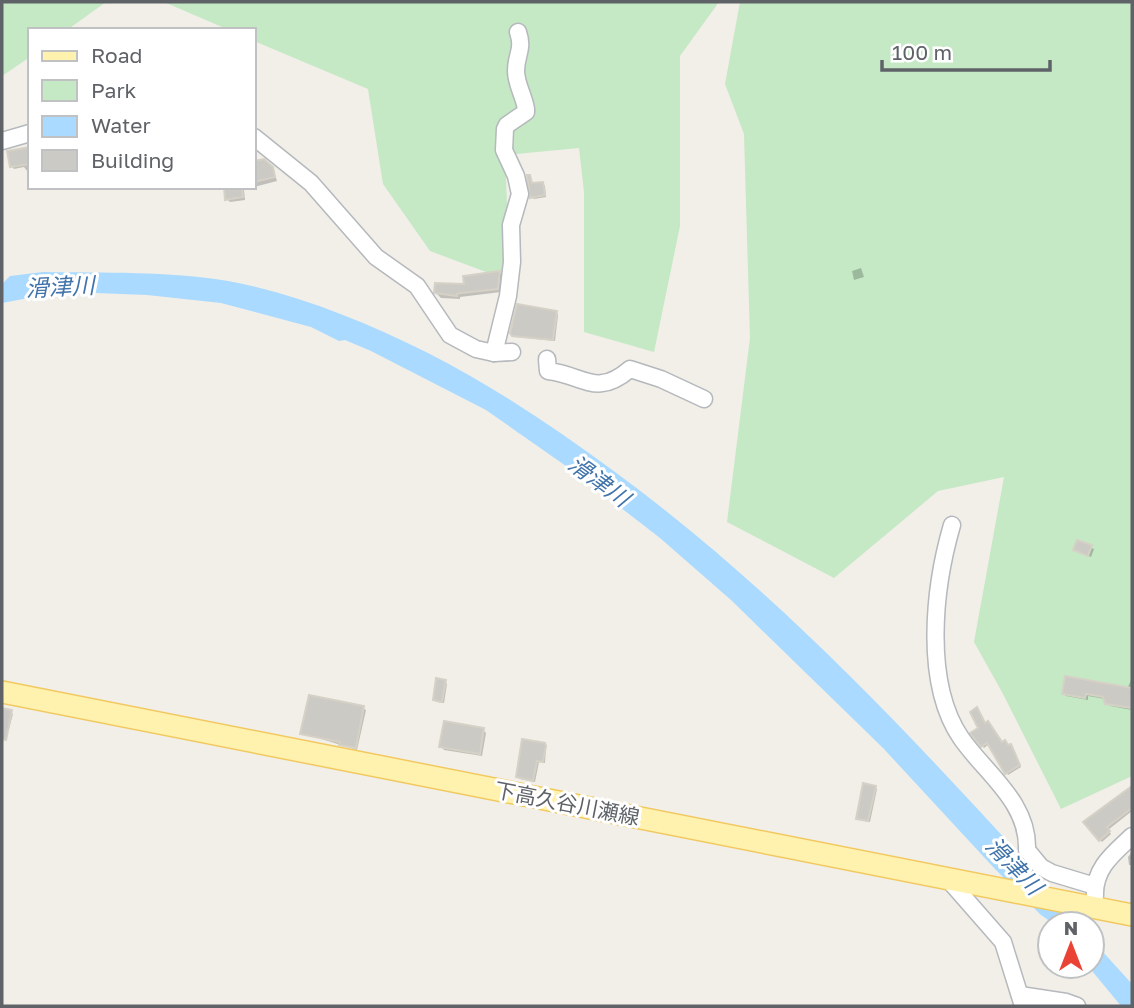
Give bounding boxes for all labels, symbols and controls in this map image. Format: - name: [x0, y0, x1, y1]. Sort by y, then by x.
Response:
- legend: [28, 28, 256, 189]
- scale bar: [882, 28, 1050, 72]
- text: 100 m: [892, 39, 952, 65]
- text: Road: [91, 42, 142, 68]
- text: Park: [91, 77, 137, 103]
- text: Water: [91, 112, 151, 138]
- text: Building: [91, 147, 174, 173]
- water label: 滑津川: [25, 270, 98, 302]
- water label: 滑津川: [563, 449, 638, 514]
- street label: 下高久谷川瀬線: [493, 776, 642, 830]
- water label: 滑津川: [981, 831, 1051, 902]
- north arrow: [1036, 910, 1106, 980]
- text: N: [1064, 916, 1078, 939]

